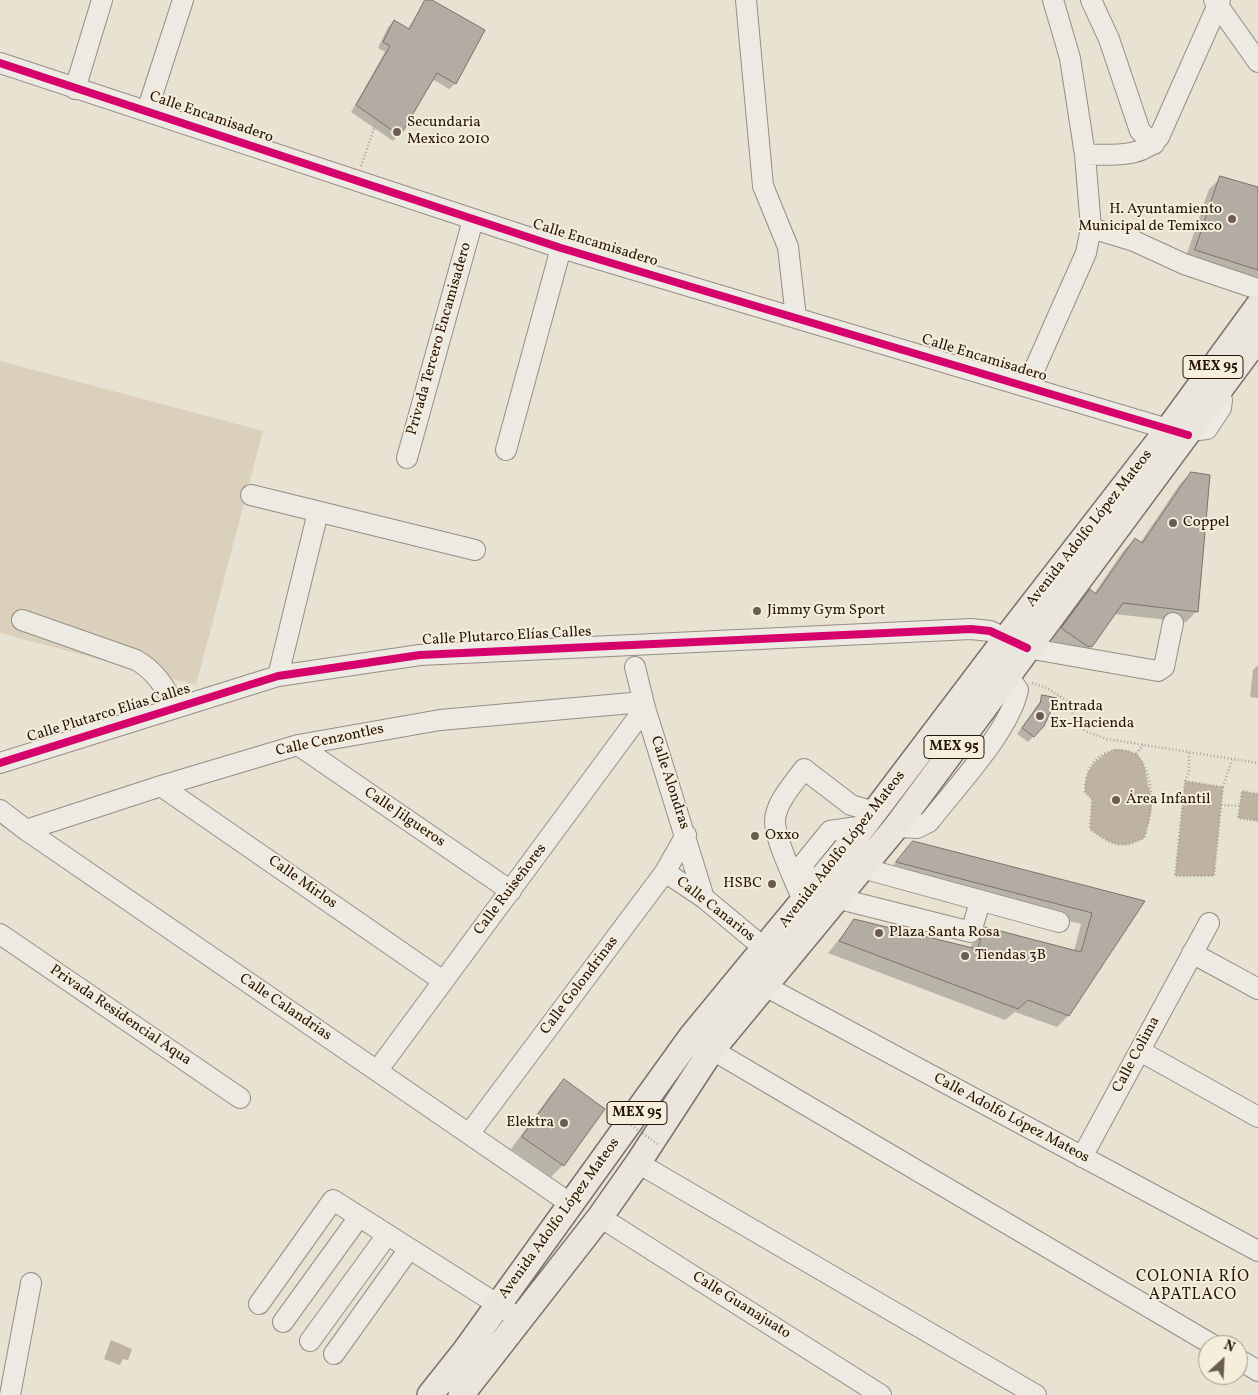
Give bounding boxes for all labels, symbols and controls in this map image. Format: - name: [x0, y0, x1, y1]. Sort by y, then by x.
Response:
- street label: Calle Encamisadero: [147, 88, 275, 148]
- place label: Secundaria Mexico 2010: [407, 114, 490, 149]
- marker: Secundaria Mexico 2010: [391, 126, 403, 138]
- place label: H. Ayuntamiento Municipal de Temixco: [1078, 201, 1222, 236]
- marker: H. Ayuntamiento Municipal de Temixco: [1226, 213, 1238, 225]
- street label: Calle Encamisadero: [530, 216, 660, 272]
- street label: Privada Tercero Encamisadero: [404, 241, 476, 437]
- street label: Calle Encamisadero: [919, 331, 1049, 387]
- road number: MEX 95: [1183, 356, 1243, 378]
- street label: Avenida Adolfo López Mateos: [1023, 447, 1157, 611]
- place label: Coppel: [1183, 514, 1230, 532]
- marker: Coppel: [1167, 517, 1179, 529]
- place label: Jimmy Gym Sport: [767, 602, 885, 620]
- marker: Jimmy Gym Sport: [751, 605, 763, 617]
- street label: Calle Plutarco Elías Calles: [422, 624, 592, 650]
- street label: Calle Plutarco Elías Calles: [25, 681, 193, 747]
- place label: Entrada Ex-Hacienda: [1050, 698, 1134, 733]
- marker: Entrada Ex-Hacienda: [1034, 710, 1046, 722]
- street label: Calle Cenzontles: [274, 721, 386, 761]
- street label: Calle Alondras: [645, 734, 693, 832]
- road number: MEX 95: [924, 736, 984, 759]
- street label: Avenida Adolfo López Mateos: [776, 768, 910, 932]
- street label: Calle Jilgueros: [360, 784, 448, 852]
- place label: Área Infantil: [1126, 791, 1211, 809]
- marker: Área Infantil: [1110, 794, 1122, 806]
- place label: Oxxo: [765, 827, 799, 845]
- marker: Oxxo: [749, 830, 761, 842]
- street label: Calle Ruiseñores: [471, 841, 551, 939]
- street label: Calle Mirlos: [264, 853, 340, 913]
- street label: Calle Canarios: [672, 874, 758, 946]
- place label: HSBC: [723, 875, 762, 893]
- marker: HSBC: [766, 878, 778, 890]
- place label: Plaza Santa Rosa: [889, 924, 1000, 942]
- marker: Plaza Santa Rosa: [873, 927, 885, 939]
- street label: Calle Golondrinas: [537, 933, 623, 1039]
- place label: Tiendas 3B: [975, 947, 1046, 965]
- marker: Tiendas 3B: [959, 950, 971, 962]
- street label: Privada Residencial Aqua: [46, 962, 194, 1070]
- street label: Calle Calandrias: [235, 970, 335, 1046]
- street label: Calle Colima: [1109, 1014, 1165, 1096]
- street label: Calle Adolfo López Mateos: [930, 1070, 1092, 1168]
- road number: MEX 95: [607, 1102, 667, 1124]
- place label: Elektra: [506, 1114, 554, 1132]
- marker: Elektra: [558, 1117, 570, 1129]
- street label: Avenida Adolfo López Mateos: [496, 1135, 624, 1303]
- district label: COLONIA RÍO APATLACO: [1135, 1268, 1251, 1306]
- street label: Calle Guanajuato: [688, 1269, 794, 1343]
- north arrow: [1198, 1335, 1248, 1385]
- text: N: [1220, 1336, 1238, 1358]

